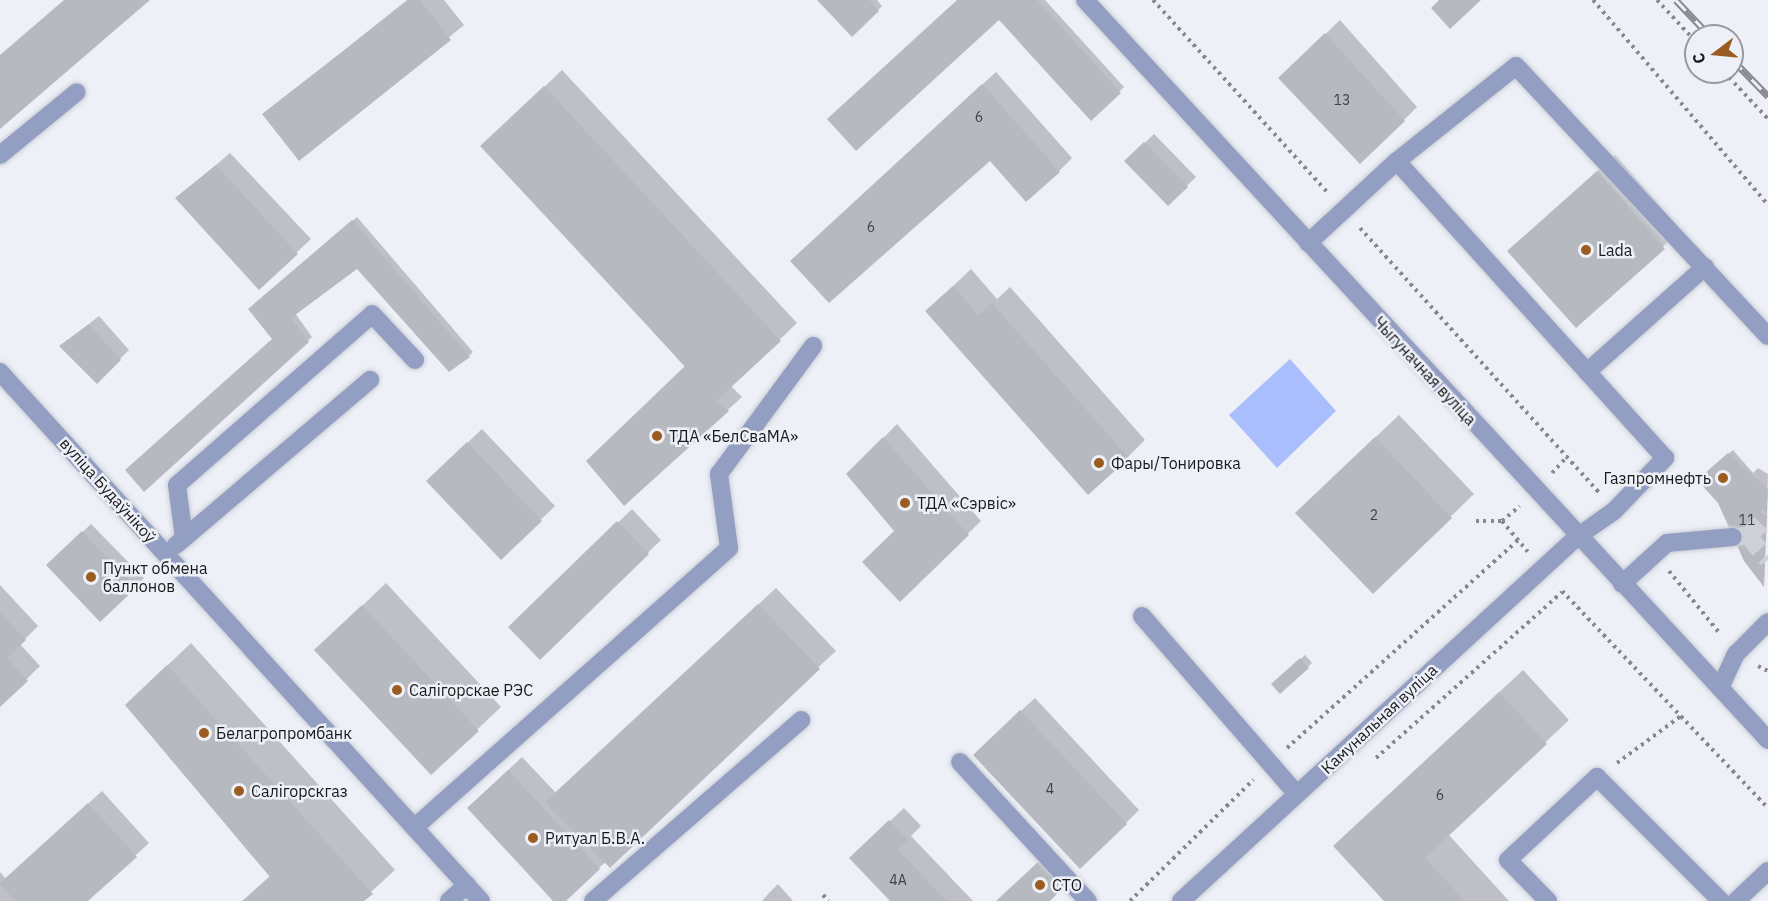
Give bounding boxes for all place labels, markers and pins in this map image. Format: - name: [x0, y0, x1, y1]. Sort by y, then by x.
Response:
- place label: Lada: [1598, 240, 1632, 260]
- marker: Lada: [1579, 243, 1593, 257]
- place label: ТДА «БелСваМА»: [669, 426, 798, 446]
- marker: ТДА «БелСваМА»: [650, 429, 664, 443]
- place label: Фары/Тонировка: [1111, 453, 1241, 473]
- marker: Фары/Тонировка: [1092, 456, 1106, 470]
- place label: Газпромнефть: [1603, 468, 1711, 488]
- marker: Газпромнефть: [1716, 471, 1730, 485]
- place label: ТДА «Сэрвіс»: [917, 493, 1016, 513]
- marker: ТДА «Сэрвіс»: [898, 496, 912, 510]
- place label: Пункт обмена баллонов: [103, 558, 208, 596]
- marker: Пункт обмена баллонов: [84, 570, 98, 584]
- place label: Салігорскае РЭС: [409, 680, 533, 700]
- marker: Салігорскае РЭС: [390, 683, 404, 697]
- place label: Белагропромбанк: [216, 723, 352, 743]
- marker: Белагропромбанк: [197, 726, 211, 740]
- place label: Салігорскгаз: [251, 781, 348, 801]
- marker: Салігорскгаз: [232, 784, 246, 798]
- place label: Ритуал Б.В.А.: [545, 828, 645, 848]
- marker: Ритуал Б.В.А.: [526, 831, 540, 845]
- place label: СТО: [1052, 875, 1082, 895]
- marker: СТО: [1033, 878, 1047, 892]

